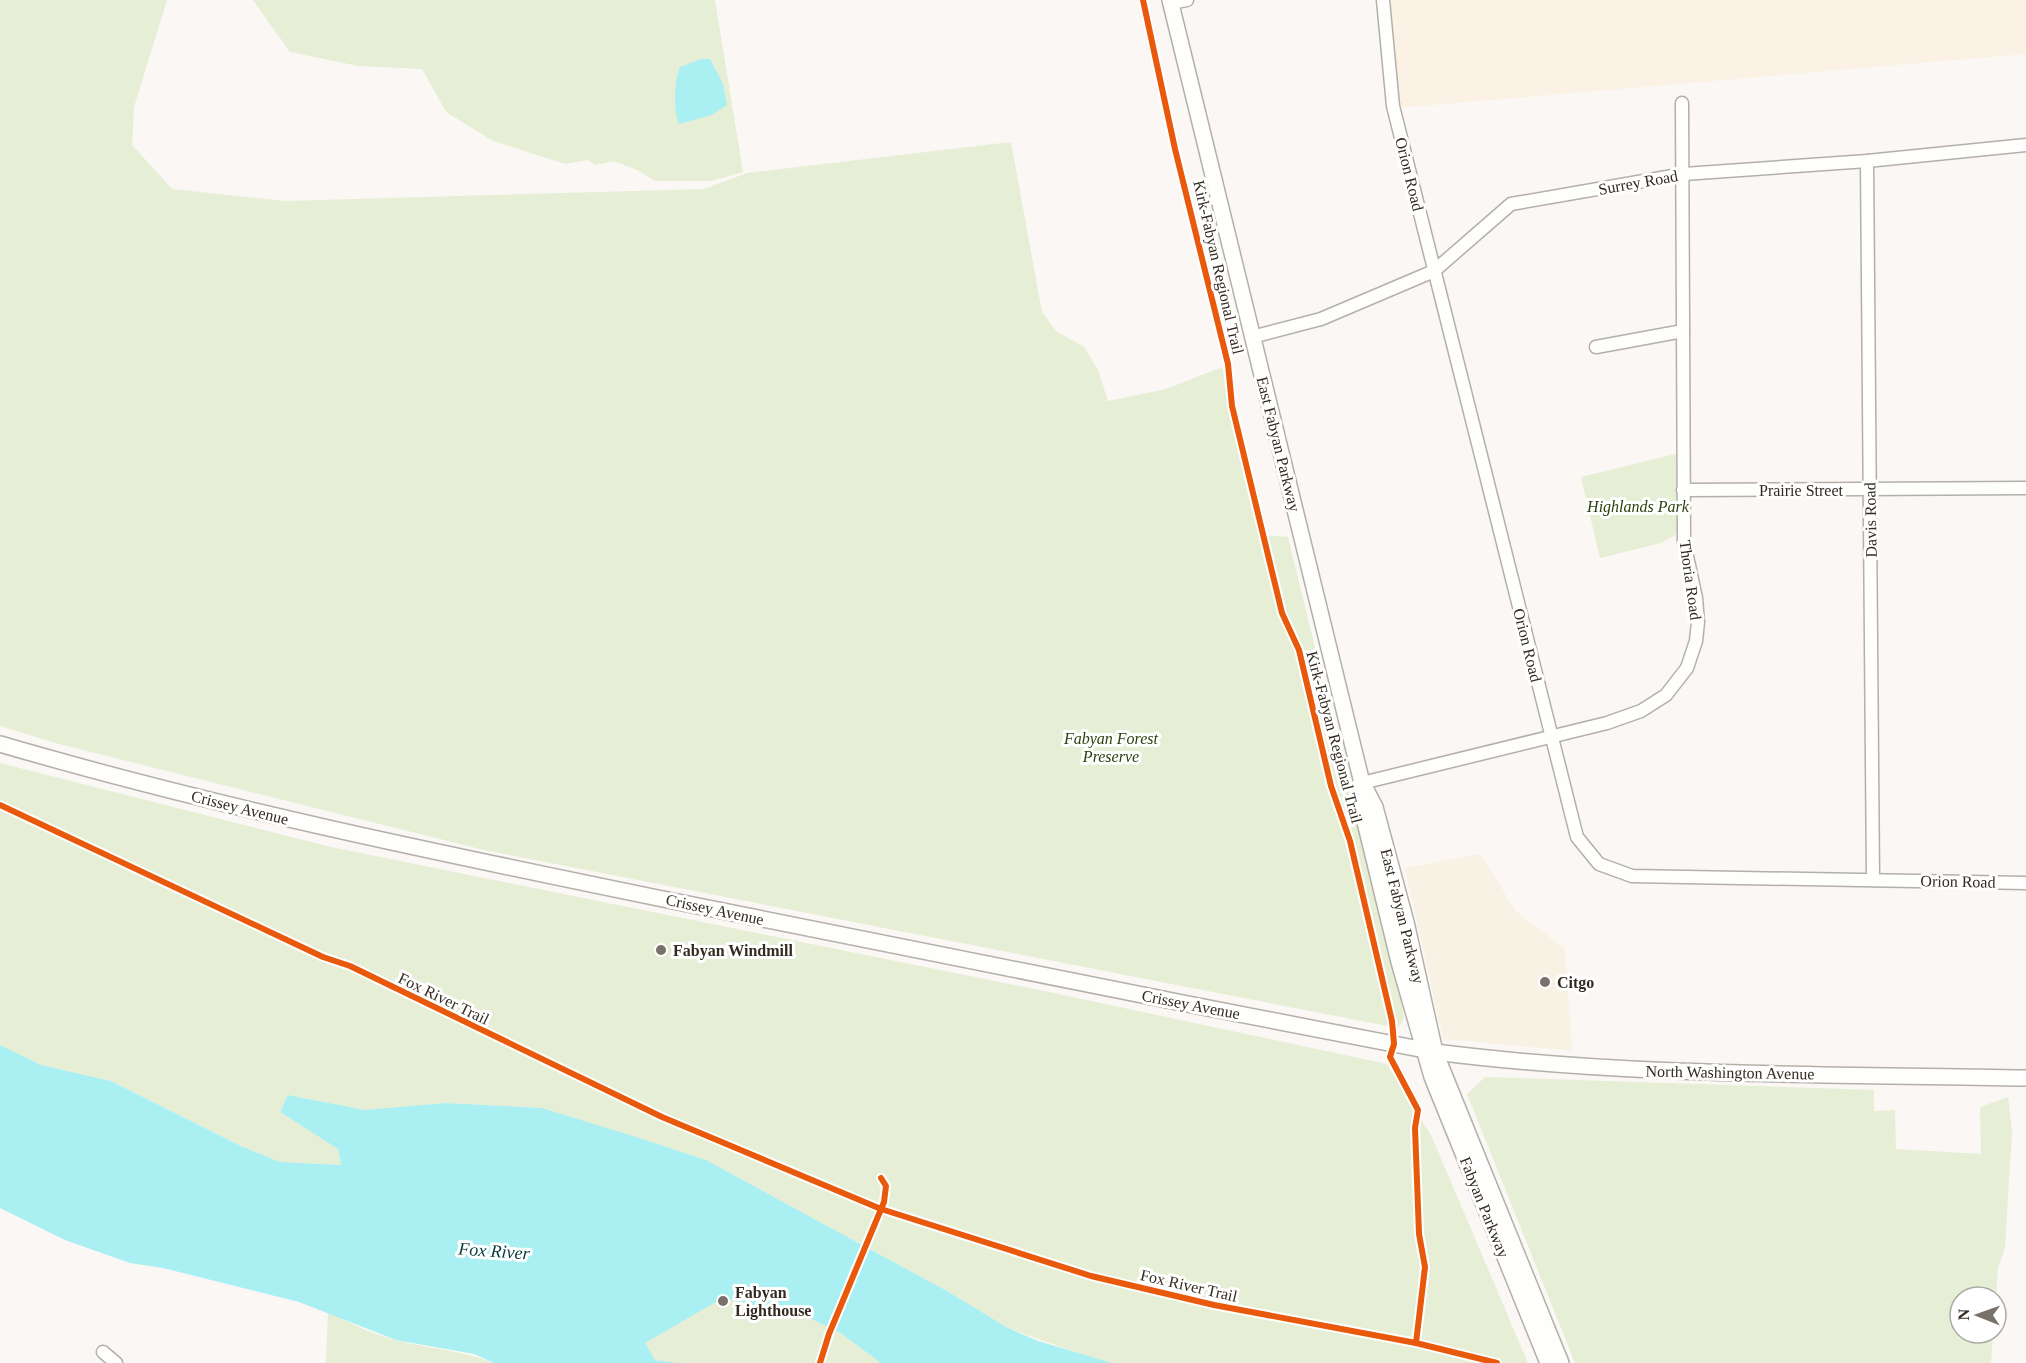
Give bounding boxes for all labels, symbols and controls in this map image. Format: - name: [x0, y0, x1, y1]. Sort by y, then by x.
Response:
- street label: Orion Road: [1392, 136, 1427, 213]
- street label: Surrey Road: [1597, 167, 1679, 199]
- street label: Kirk-Fabyan Regional Trail: [1189, 179, 1247, 356]
- street label: East Fabyan Parkway: [1253, 375, 1304, 514]
- street label: Prairie Street: [1759, 482, 1844, 499]
- street label: Davis Road: [1861, 482, 1880, 558]
- park label: Highlands Park: [1586, 498, 1690, 516]
- street label: Thoria Road: [1676, 539, 1705, 621]
- street label: Orion Road: [1510, 607, 1545, 684]
- street label: Kirk-Fabyan Regional Trail: [1302, 649, 1366, 826]
- park label: Fabyan Forest Preserve: [1063, 730, 1159, 765]
- street label: Crissey Avenue: [189, 787, 290, 829]
- street label: East Fabyan Parkway: [1377, 847, 1428, 986]
- street label: Orion Road: [1920, 872, 1996, 891]
- street label: Crissey Avenue: [664, 891, 765, 929]
- place label: Fabyan Windmill: [673, 942, 793, 960]
- marker: Fabyan Windmill: [654, 943, 668, 957]
- street label: Fox River Trail: [396, 969, 492, 1028]
- place label: Citgo: [1557, 974, 1594, 992]
- marker: Citgo: [1538, 975, 1552, 989]
- street label: Crissey Avenue: [1140, 987, 1241, 1023]
- street label: North Washington Avenue: [1645, 1063, 1815, 1083]
- street label: Fabyan Parkway: [1456, 1154, 1512, 1260]
- water label: Fox River: [457, 1238, 531, 1264]
- street label: Fox River Trail: [1139, 1266, 1239, 1305]
- place label: Fabyan Lighthouse: [735, 1284, 811, 1320]
- north arrow: [1948, 1285, 2008, 1345]
- marker: Fabyan Lighthouse: [716, 1294, 730, 1308]
- text: N: [1955, 1308, 1972, 1321]

